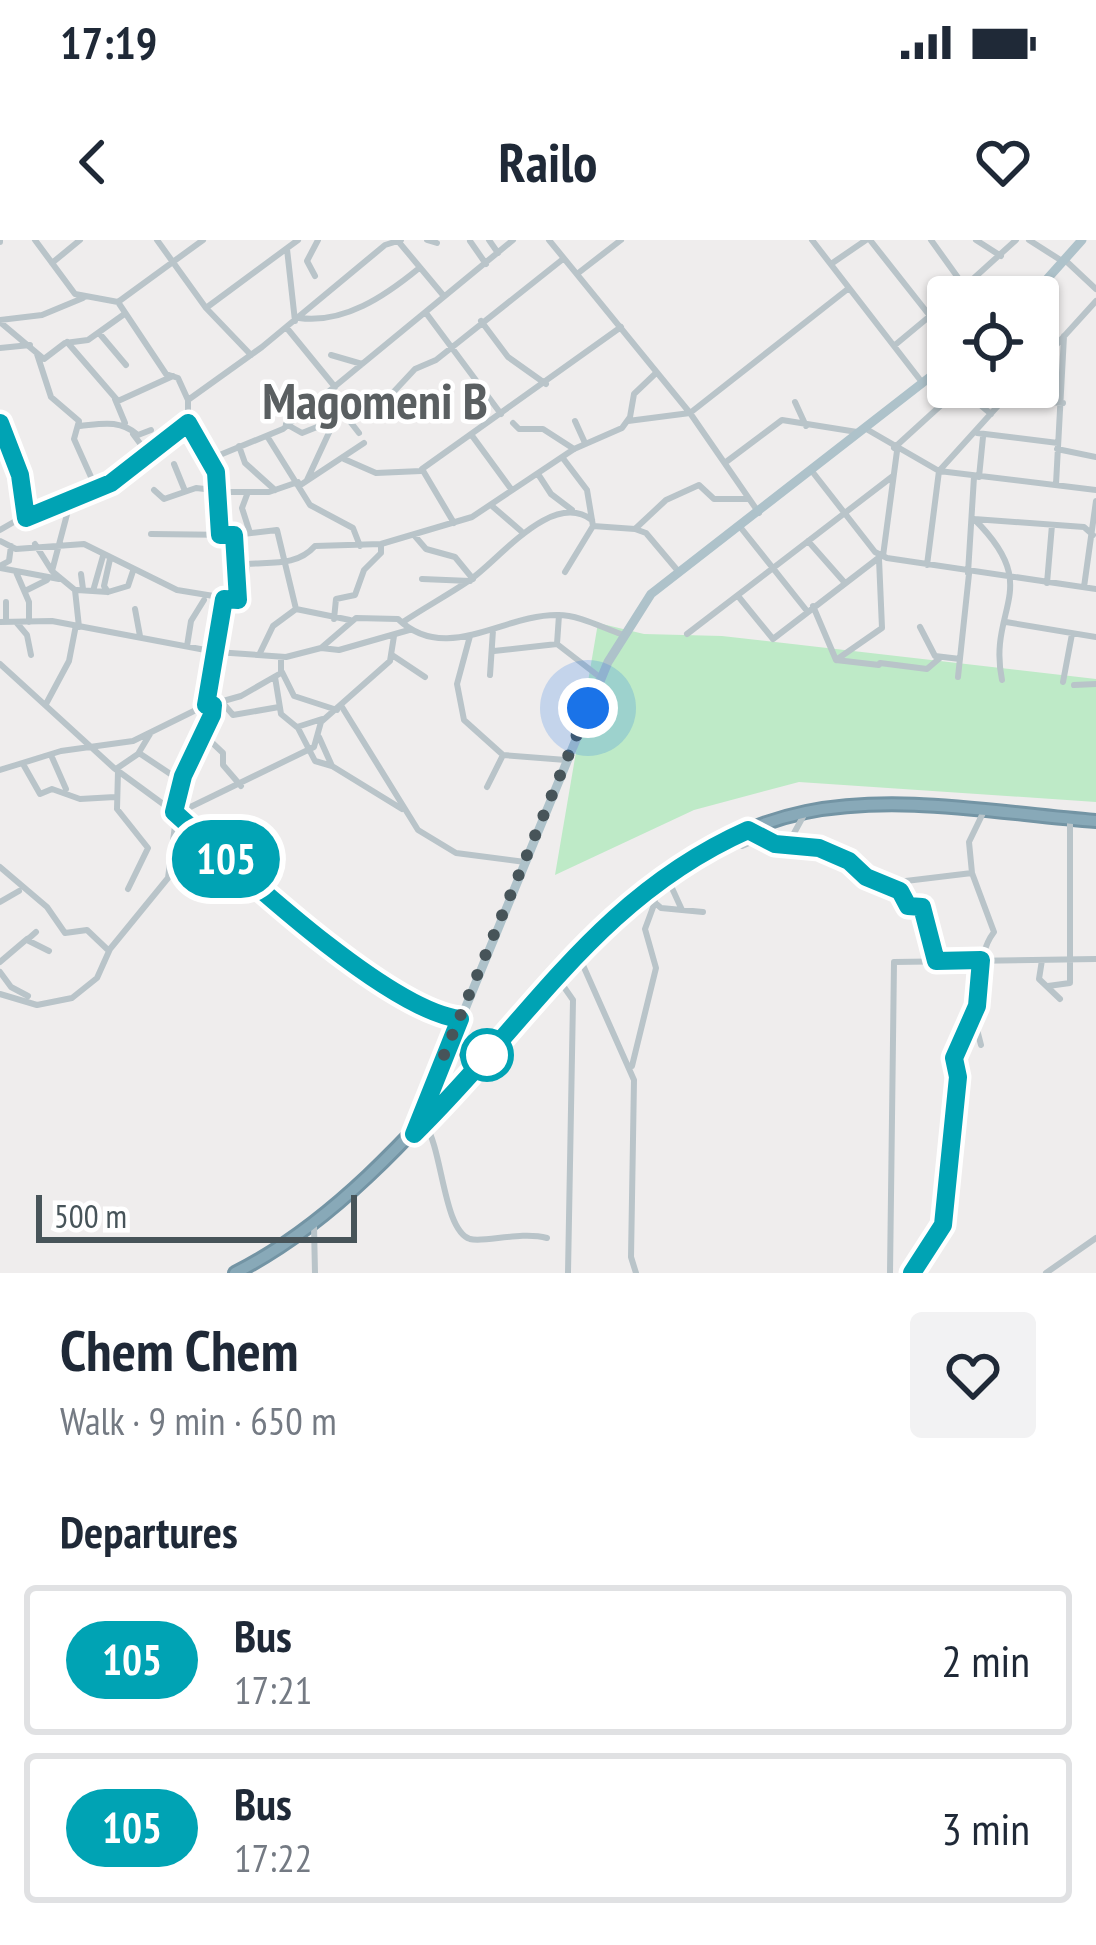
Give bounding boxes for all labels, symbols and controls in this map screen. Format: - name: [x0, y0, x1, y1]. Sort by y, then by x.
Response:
- text: 17:19: [60, 13, 157, 71]
- text: Railo: [499, 127, 597, 197]
- icon: back: [60, 129, 126, 195]
- icon: heart: [970, 129, 1036, 195]
- map controls: [927, 276, 1059, 408]
- button: locate: [927, 276, 1059, 408]
- district label: Magomeni B: [262, 367, 488, 433]
- your location: [558, 678, 618, 738]
- line badge: 105: [157, 820, 295, 898]
- text: 105: [196, 831, 256, 886]
- unlabelled marker: [462, 1030, 512, 1080]
- scale bar: [36, 1189, 357, 1242]
- text: 500 m: [54, 1194, 127, 1237]
- button: heart: [910, 1312, 1036, 1438]
- text: Chem Chem: [60, 1313, 299, 1387]
- text: Walk · 9 min · 650 m: [60, 1395, 337, 1446]
- text: Departures: [60, 1502, 238, 1560]
- text: Bus: [234, 1606, 292, 1664]
- text: 2 min: [941, 1631, 1030, 1689]
- text: 105: [102, 1632, 162, 1687]
- text: 17:21: [234, 1664, 312, 1715]
- text: Bus: [234, 1774, 292, 1832]
- text: 3 min: [941, 1799, 1030, 1857]
- text: 105: [102, 1800, 162, 1855]
- text: 17:22: [234, 1832, 312, 1883]

